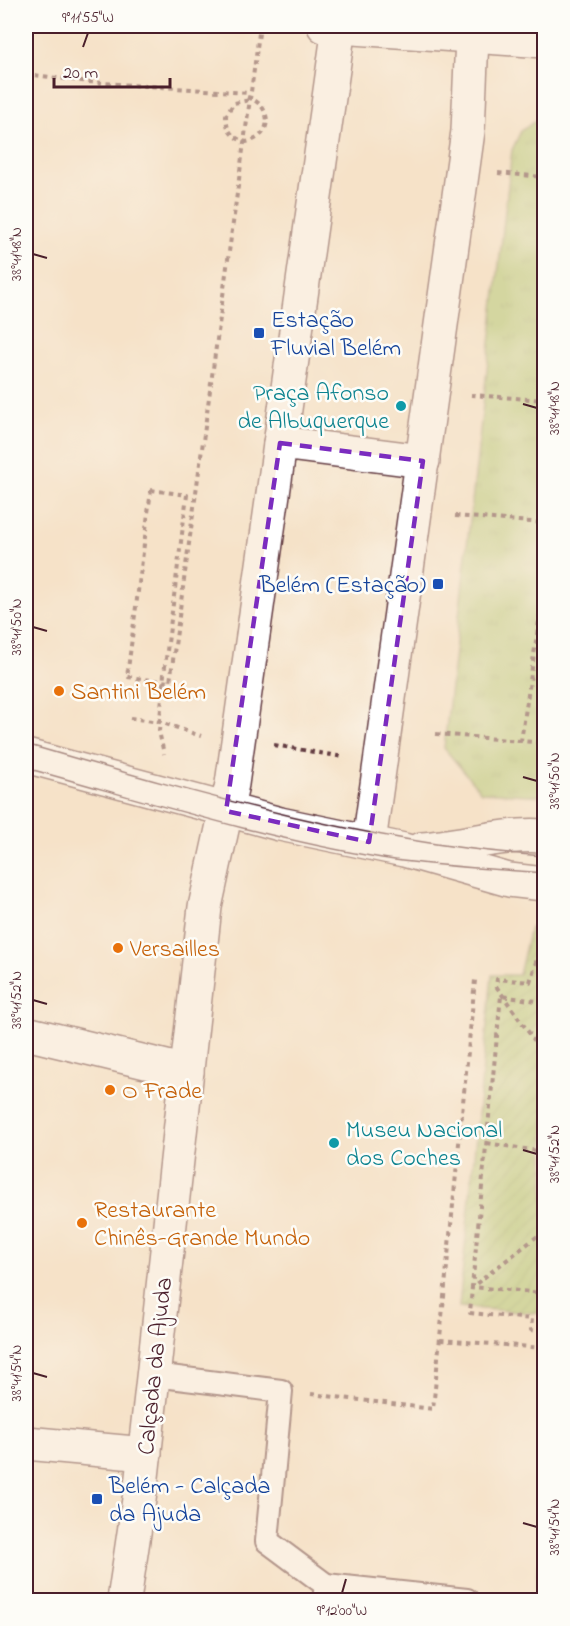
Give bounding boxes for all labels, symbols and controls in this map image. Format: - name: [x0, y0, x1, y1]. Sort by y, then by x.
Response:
- text: 9°11'55"W: [62, 7, 114, 29]
- scale bar: [54, 51, 170, 89]
- text: 20 m: [63, 61, 98, 87]
- text: 38°41'48"N: [6, 227, 28, 281]
- place label: Estação Fluvial Belém: [270, 304, 401, 367]
- marker: Estação Fluvial Belém: [252, 326, 266, 340]
- place label: Praça Afonso de Albuquerque: [237, 377, 389, 440]
- text: 38°41'48"N: [544, 381, 566, 435]
- marker: Praça Afonso de Albuquerque: [394, 399, 408, 413]
- place label: Belém (Estação): [258, 569, 426, 604]
- marker: Belém (Estação): [431, 577, 445, 591]
- text: 38°41'50"N: [6, 598, 28, 656]
- place label: Santini Belém: [71, 676, 206, 711]
- marker: Santini Belém: [52, 684, 66, 698]
- text: 38°41'50"N: [544, 752, 566, 810]
- place label: Versailles: [129, 933, 220, 968]
- marker: Versailles: [111, 941, 125, 955]
- text: 38°41'52"N: [6, 971, 28, 1029]
- place label: O Frade: [122, 1075, 202, 1110]
- marker: O Frade: [103, 1083, 117, 1097]
- place label: Museu Nacional dos Coches: [346, 1114, 502, 1177]
- text: 38°41'52"N: [544, 1125, 566, 1183]
- marker: Museu Nacional dos Coches: [327, 1136, 341, 1150]
- place label: Restaurante Chinês-Grande Mundo: [94, 1194, 310, 1257]
- marker: Restaurante Chinês-Grande Mundo: [75, 1216, 89, 1230]
- street label: Calçada da Ajuda: [130, 1276, 183, 1457]
- text: 38°41'54"N: [6, 1345, 28, 1401]
- place label: Belém - Calçada da Ajuda: [108, 1470, 271, 1533]
- marker: Belém - Calçada da Ajuda: [90, 1492, 104, 1506]
- text: 38°41'54"N: [544, 1499, 566, 1555]
- text: 9°12'00"W: [317, 1600, 367, 1622]

